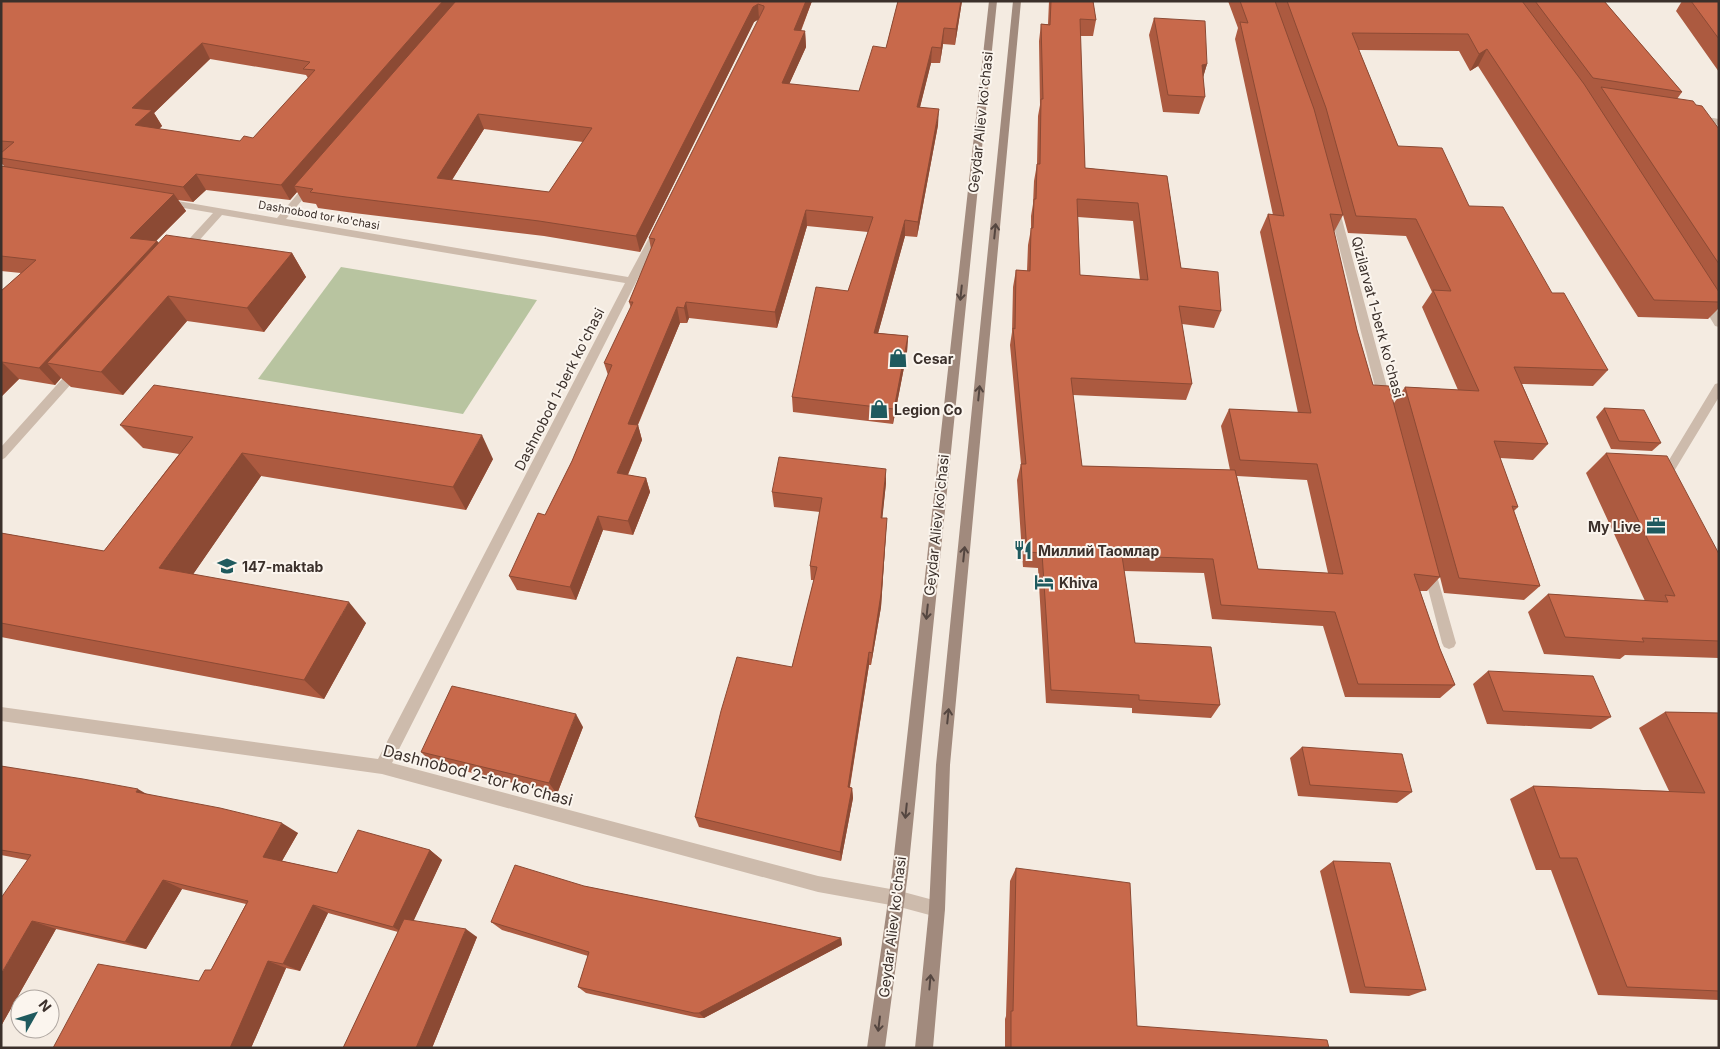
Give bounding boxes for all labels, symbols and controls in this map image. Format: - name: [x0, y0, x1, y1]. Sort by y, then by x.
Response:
- street label: Geydar Aliev ko'chasi: [964, 50, 996, 194]
- street label: Dashnobod tor ko'chasi: [257, 197, 381, 233]
- one-way arrow: [990, 223, 1000, 239]
- street label: Qizilarvat 1-berk ko'chasi: [1348, 234, 1408, 400]
- one-way arrow: [956, 285, 966, 301]
- street label: Dashnobod 1-berk ko'chasi: [511, 305, 607, 473]
- shop icon: Cesar: [887, 347, 909, 369]
- place label: Cesar: [913, 350, 954, 367]
- one-way arrow: [975, 385, 984, 401]
- shop icon: Legion Co: [868, 398, 890, 420]
- place label: Legion Co: [894, 401, 963, 418]
- street label: Geydar Aliev ko'chasi: [920, 453, 952, 597]
- office icon: My Live: [1645, 515, 1667, 537]
- place label: My Live: [1588, 518, 1641, 535]
- restaurant icon: Миллий Таомлар: [1012, 539, 1034, 561]
- place label: Миллий Таомлар: [1038, 542, 1159, 559]
- one-way arrow: [959, 547, 969, 563]
- school or university icon: 147-maktab: [216, 555, 238, 577]
- place label: 147-maktab: [242, 558, 324, 575]
- hotel icon: Khiva: [1033, 571, 1055, 593]
- place label: Khiva: [1059, 574, 1098, 591]
- one-way arrow: [922, 603, 932, 619]
- one-way arrow: [943, 708, 953, 724]
- street label: Dashnobod 2-tor ko'chasi: [381, 740, 575, 810]
- one-way arrow: [901, 803, 911, 819]
- street label: Geydar Aliev ko'chasi: [875, 855, 909, 999]
- one-way arrow: [925, 974, 935, 990]
- north arrow: [10, 989, 60, 1039]
- text: N: [36, 996, 55, 1015]
- one-way arrow: [874, 1016, 884, 1032]

